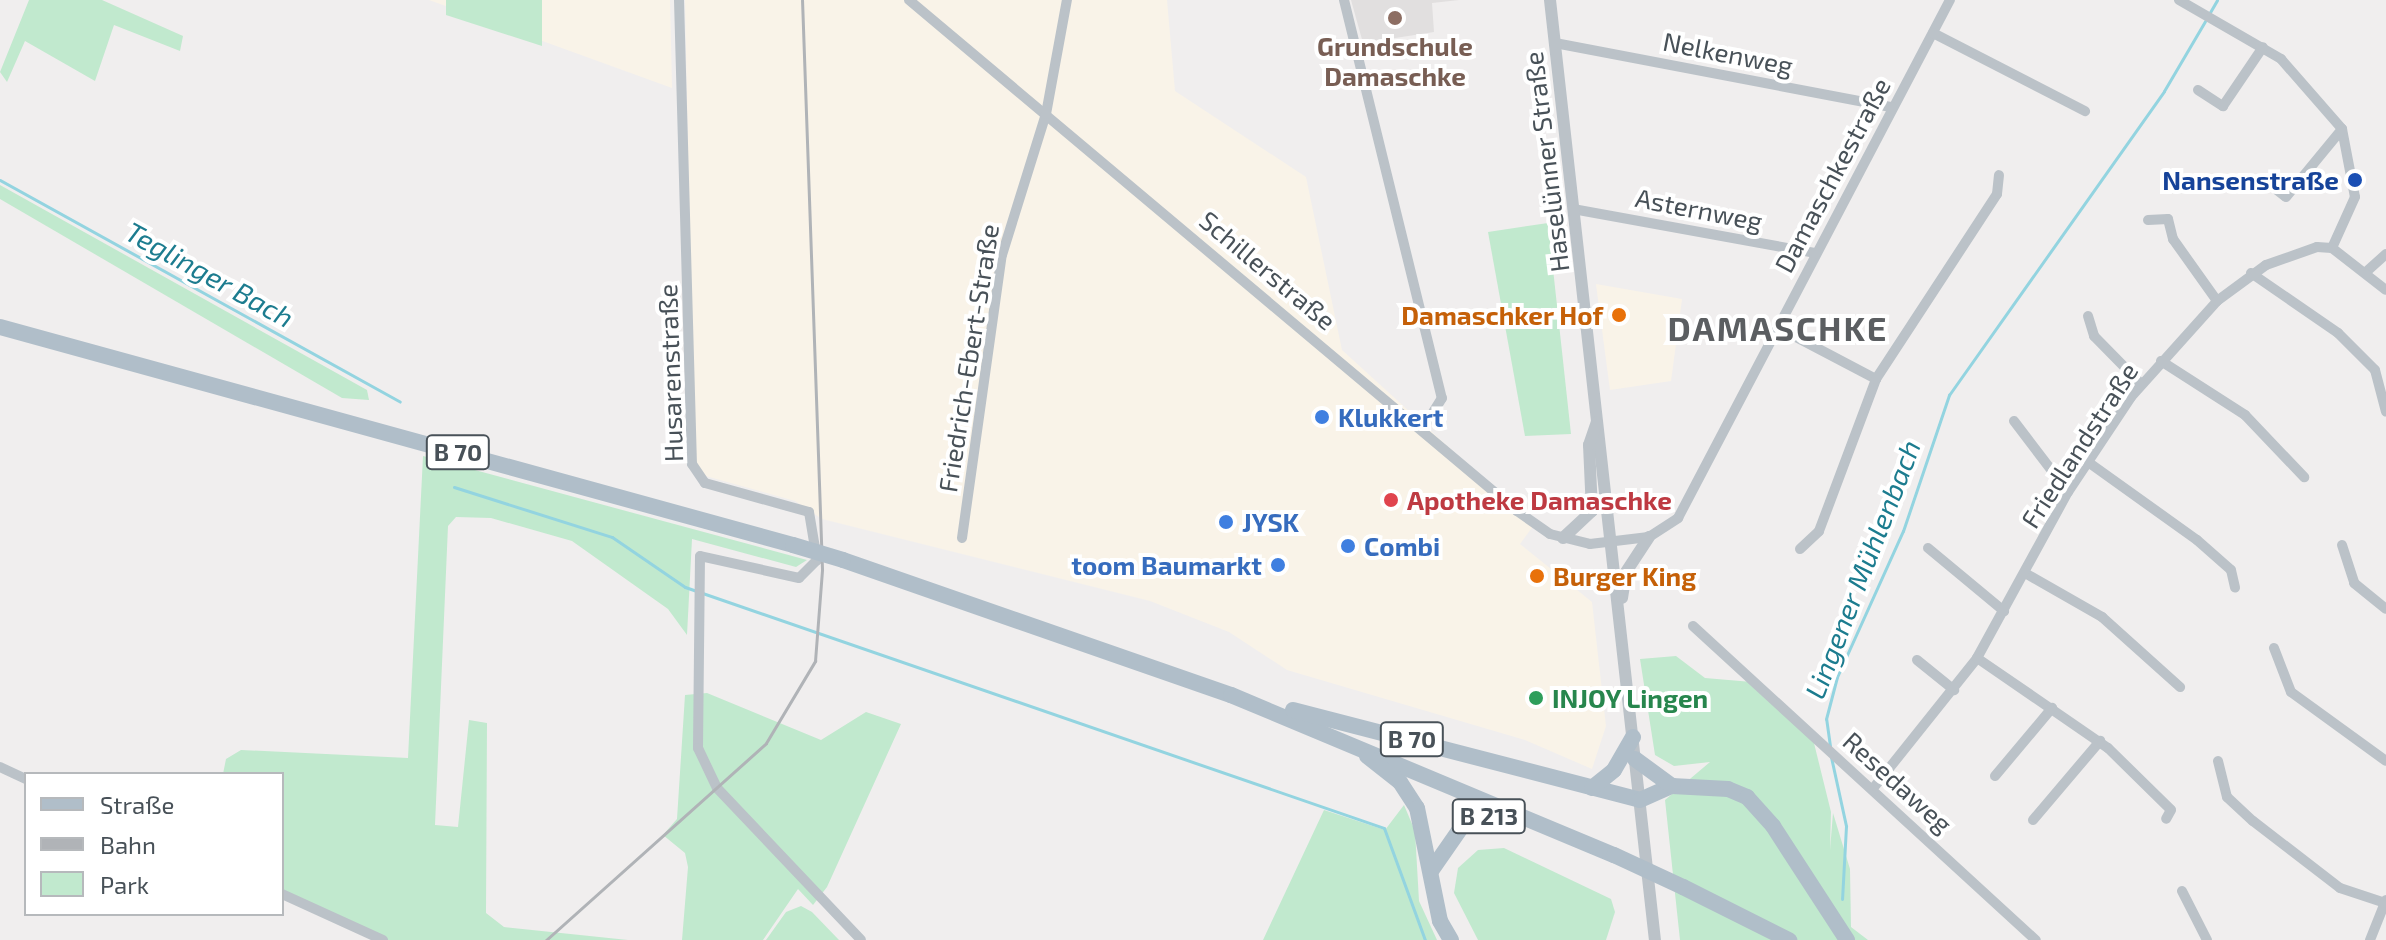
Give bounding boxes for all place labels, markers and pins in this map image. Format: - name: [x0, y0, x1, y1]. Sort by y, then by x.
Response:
- marker: Grundschule Damaschke: [1386, 9, 1404, 27]
- place label: Grundschule Damaschke: [1317, 30, 1473, 92]
- place label: Nansenstraße: [2162, 164, 2339, 196]
- marker: Nansenstraße: [2346, 171, 2364, 189]
- place label: Damaschker Hof: [1401, 299, 1603, 331]
- marker: Damaschker Hof: [1610, 306, 1628, 324]
- place label: Klukkert: [1338, 401, 1443, 433]
- marker: Klukkert: [1313, 408, 1331, 426]
- place label: Apotheke Damaschke: [1407, 484, 1672, 516]
- marker: Apotheke Damaschke: [1382, 491, 1400, 509]
- place label: JYSK: [1242, 506, 1299, 538]
- marker: JYSK: [1217, 513, 1235, 531]
- place label: Combi: [1364, 530, 1440, 562]
- marker: Combi: [1339, 537, 1357, 555]
- place label: toom Baumarkt: [1071, 549, 1262, 581]
- marker: toom Baumarkt: [1269, 556, 1287, 574]
- place label: Burger King: [1553, 560, 1697, 592]
- marker: Burger King: [1528, 567, 1546, 585]
- place label: INJOY Lingen: [1552, 682, 1709, 714]
- marker: INJOY Lingen: [1527, 689, 1545, 707]

